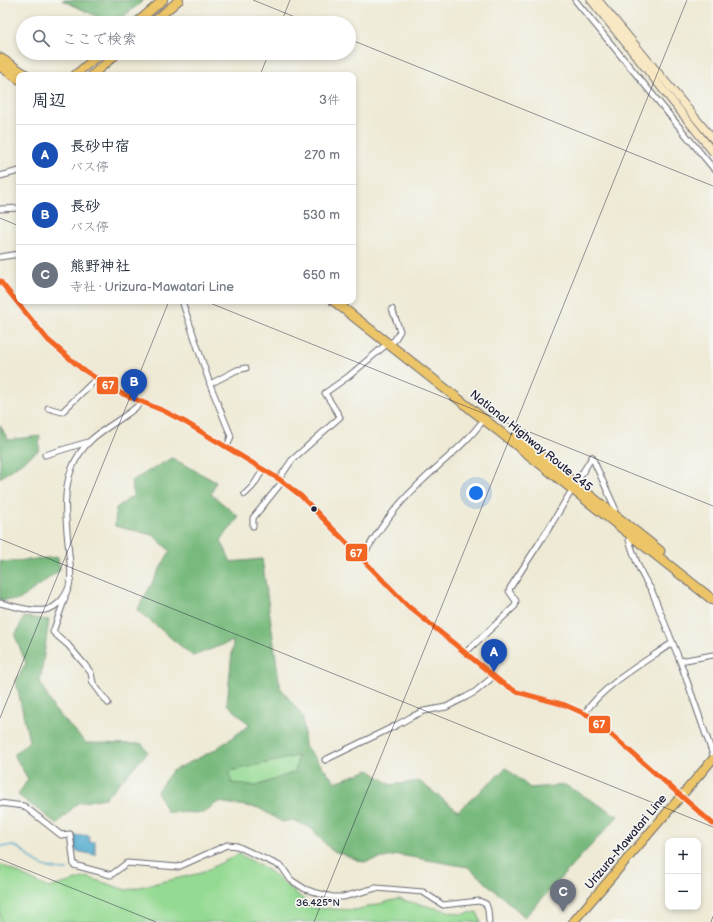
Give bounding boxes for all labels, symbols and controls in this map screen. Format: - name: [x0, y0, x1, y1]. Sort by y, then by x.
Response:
- search box: [16, 16, 356, 60]
- icon: search: [30, 27, 52, 49]
- text: ここで検索: [62, 30, 137, 49]
- text: 周辺: [32, 91, 66, 111]
- text: 3件: [319, 92, 340, 108]
- text: 長砂中宿: [70, 137, 130, 156]
- text: A: [41, 147, 49, 163]
- text: 270 m: [304, 147, 340, 163]
- text: バス停: [70, 159, 109, 175]
- text: 長砂: [70, 197, 100, 216]
- text: B: [40, 207, 50, 223]
- text: 530 m: [303, 207, 340, 223]
- text: バス停: [70, 219, 109, 235]
- text: 熊野神社: [70, 257, 130, 276]
- text: C: [40, 267, 50, 283]
- text: 650 m: [303, 267, 340, 283]
- text: 寺社 · Urizura-Mawatari Line: [70, 279, 234, 295]
- pin: B: [121, 369, 147, 402]
- line badge: 67: [96, 376, 119, 395]
- text: 67: [102, 379, 114, 392]
- street label: National Highway Route 245: [467, 387, 595, 495]
- your location: [466, 483, 486, 503]
- unlabelled marker: [309, 504, 319, 514]
- line badge: 67: [345, 543, 368, 562]
- text: 67: [350, 547, 362, 560]
- pin: A: [481, 639, 507, 672]
- line badge: 67: [588, 715, 611, 734]
- text: 67: [593, 718, 605, 731]
- street label: Urizura-Mawatari Line: [582, 791, 670, 893]
- map controls: [665, 838, 701, 910]
- button: +: [665, 838, 701, 874]
- button: −: [665, 874, 701, 910]
- pin: C: [550, 879, 576, 912]
- text: 36.425°N: [296, 897, 340, 909]

